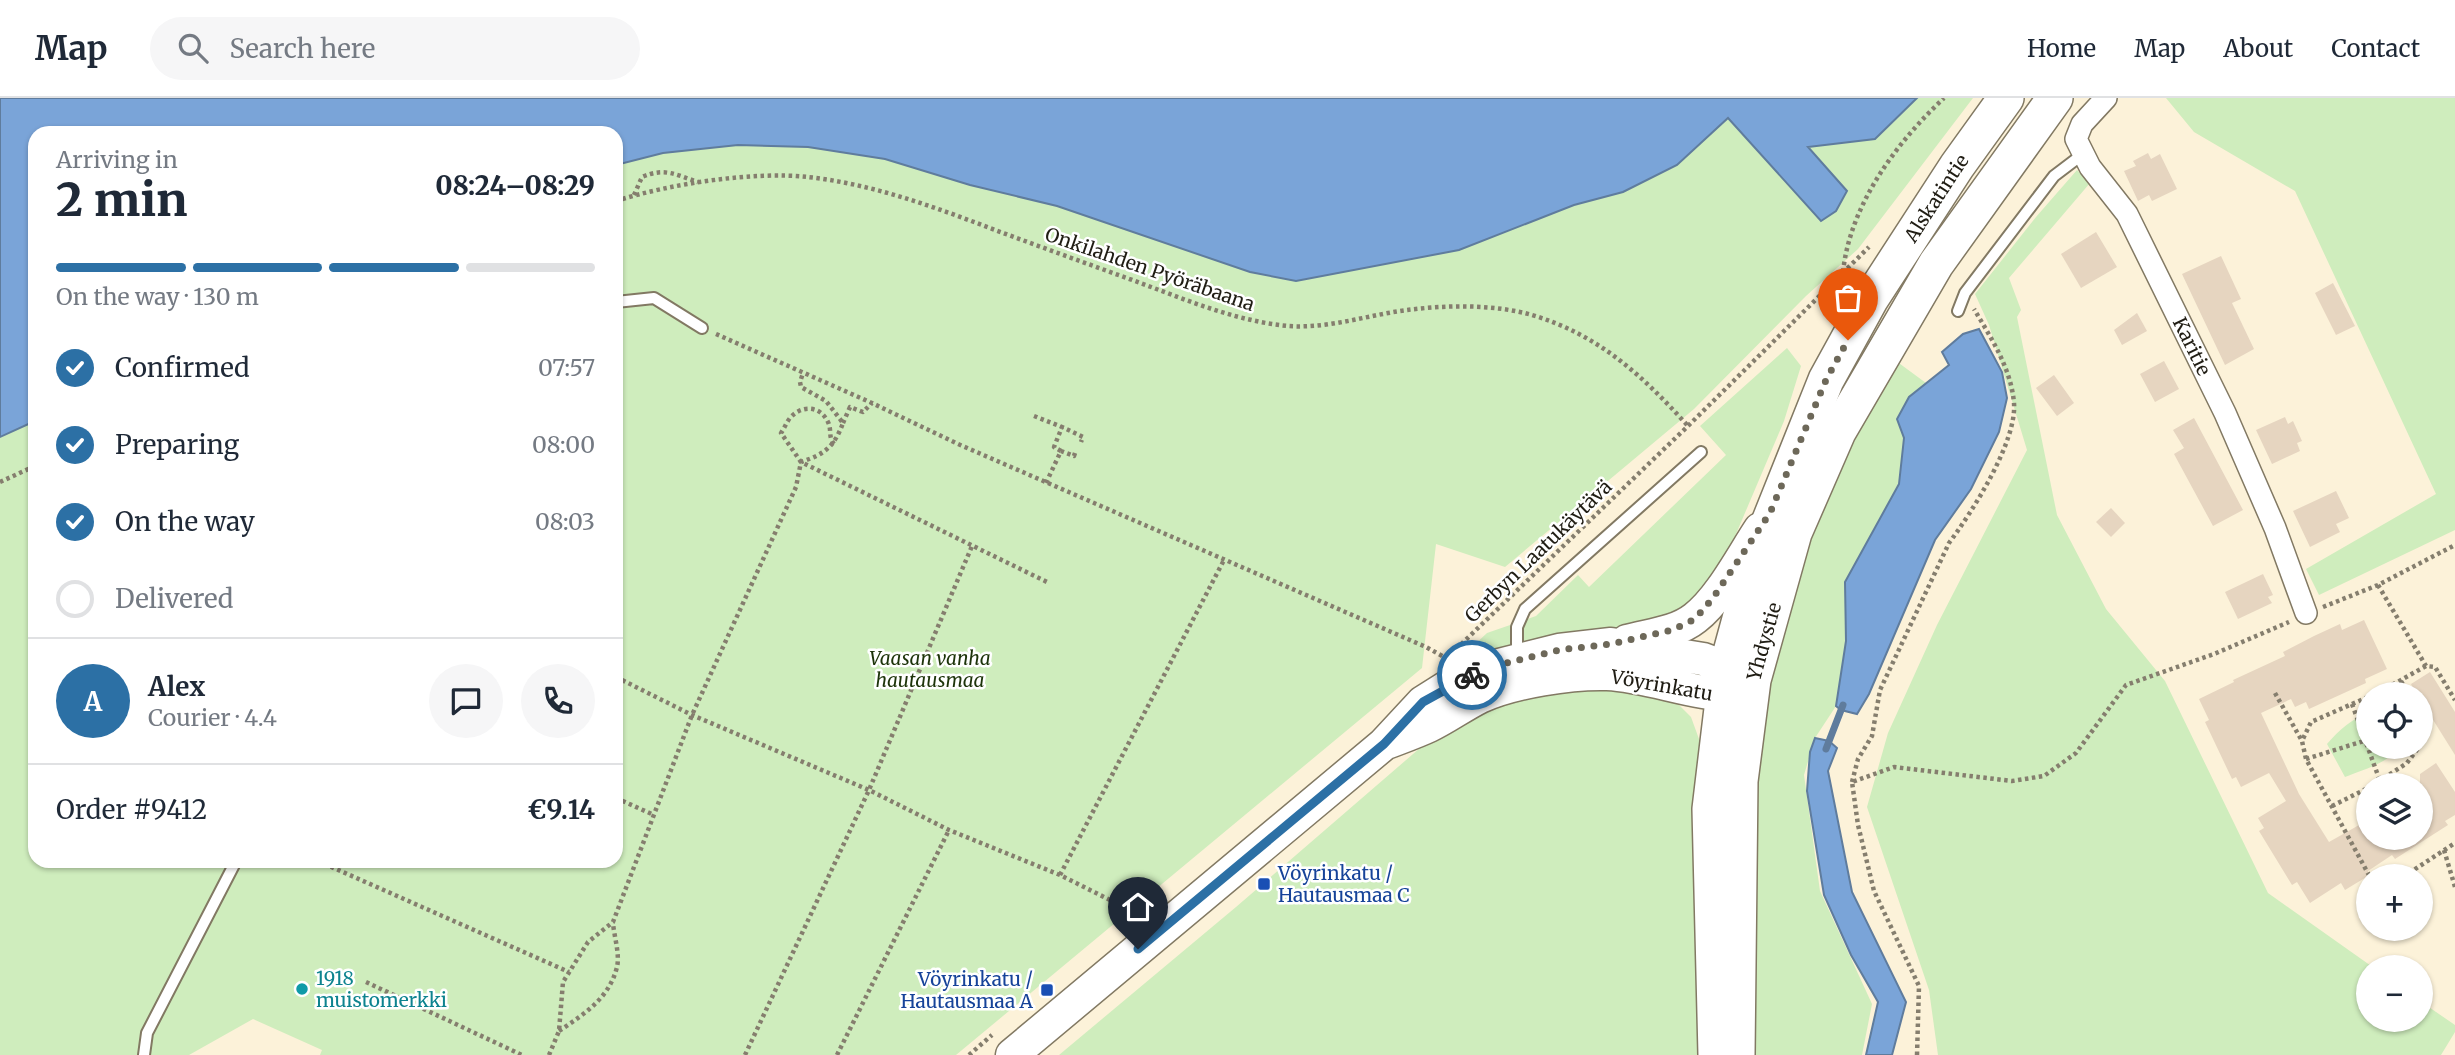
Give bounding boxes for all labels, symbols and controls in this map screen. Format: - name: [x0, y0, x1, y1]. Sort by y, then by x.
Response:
- search box: [150, 17, 640, 80]
- text: Map: [35, 28, 108, 69]
- icon: search: [174, 29, 212, 67]
- text: Search here: [230, 32, 375, 65]
- text: Home: [2027, 33, 2096, 64]
- text: Map: [2134, 33, 2185, 64]
- text: About: [2223, 33, 2293, 64]
- text: Contact: [2331, 33, 2420, 64]
- text: Arriving in: [56, 145, 178, 174]
- street label: Alskatintie: [1898, 149, 1974, 248]
- text: 08:24–08:29: [435, 169, 595, 202]
- text: 2 min: [56, 171, 188, 229]
- street label: Onkilahden Pyöräbaana: [1042, 222, 1258, 316]
- pin: [1818, 268, 1878, 340]
- icon: bag: [1829, 279, 1867, 317]
- text: On the way · 130 m: [56, 282, 259, 311]
- street label: Karitie: [2168, 313, 2217, 379]
- icon: check: [56, 349, 94, 387]
- text: Confirmed: [115, 351, 250, 384]
- text: 07:57: [538, 353, 595, 382]
- icon: check: [56, 426, 94, 464]
- text: Preparing: [115, 428, 239, 461]
- text: 08:00: [532, 430, 595, 459]
- street label: Gerbyn Laatukäytävä: [1459, 475, 1617, 627]
- icon: check: [56, 503, 94, 541]
- text: On the way: [115, 505, 255, 538]
- text: 08:03: [535, 507, 595, 536]
- text: Delivered: [115, 582, 234, 615]
- street label: Yhdystie: [1741, 599, 1786, 684]
- courier: [1437, 640, 1507, 710]
- park label: Vaasan vanha hautausmaa: [869, 646, 991, 692]
- icon: bike: [1453, 656, 1491, 694]
- button: chat: [429, 664, 503, 738]
- button: phone: [521, 664, 595, 738]
- street label: Vöyrinkatu: [1608, 664, 1715, 706]
- text: Alex: [148, 670, 205, 703]
- map controls: [2356, 682, 2433, 1032]
- button: locate: [2356, 682, 2433, 759]
- text: A: [84, 685, 102, 718]
- text: Courier · 4.4: [148, 703, 277, 732]
- button: layers: [2356, 773, 2433, 850]
- text: Order #9412: [56, 793, 207, 826]
- text: €9.14: [527, 793, 595, 826]
- place label: Vöyrinkatu / Hautausmaa C: [1277, 861, 1410, 907]
- button: +: [2356, 864, 2433, 941]
- marker: Vöyrinkatu / Hautausmaa C: [1256, 876, 1272, 892]
- pin: [1108, 877, 1168, 949]
- icon: home: [1119, 888, 1157, 926]
- button: −: [2356, 955, 2433, 1032]
- place label: 1918 muistomerkki: [316, 966, 447, 1012]
- place label: Vöyrinkatu / Hautausmaa A: [900, 967, 1034, 1013]
- marker: 1918 muistomerkki: [294, 981, 310, 997]
- marker: Vöyrinkatu / Hautausmaa A: [1039, 982, 1055, 998]

